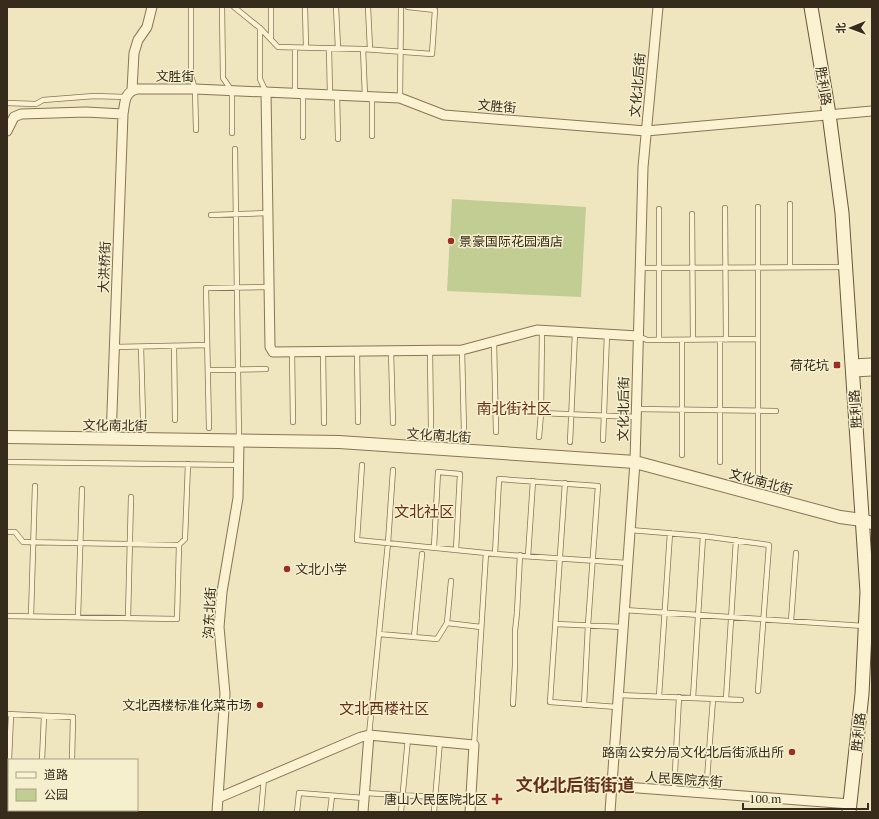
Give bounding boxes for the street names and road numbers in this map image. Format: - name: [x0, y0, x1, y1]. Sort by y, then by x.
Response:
- street label: 文化北后街: [625, 52, 649, 118]
- street label: 胜利路: [812, 65, 836, 107]
- street label: 文胜街: [155, 67, 195, 85]
- street label: 文胜街: [477, 95, 517, 117]
- street label: 大洪桥街: [94, 241, 114, 293]
- street label: 文化北后街: [613, 376, 633, 442]
- street label: 胜利路: [845, 389, 865, 429]
- street label: 文化南北街: [82, 415, 148, 435]
- street label: 文化南北街: [406, 424, 472, 446]
- street label: 文化南北街: [727, 464, 795, 498]
- street label: 沟东北街: [199, 587, 219, 639]
- street label: 胜利路: [847, 712, 869, 752]
- street label: 人民医院东街: [644, 767, 724, 791]

